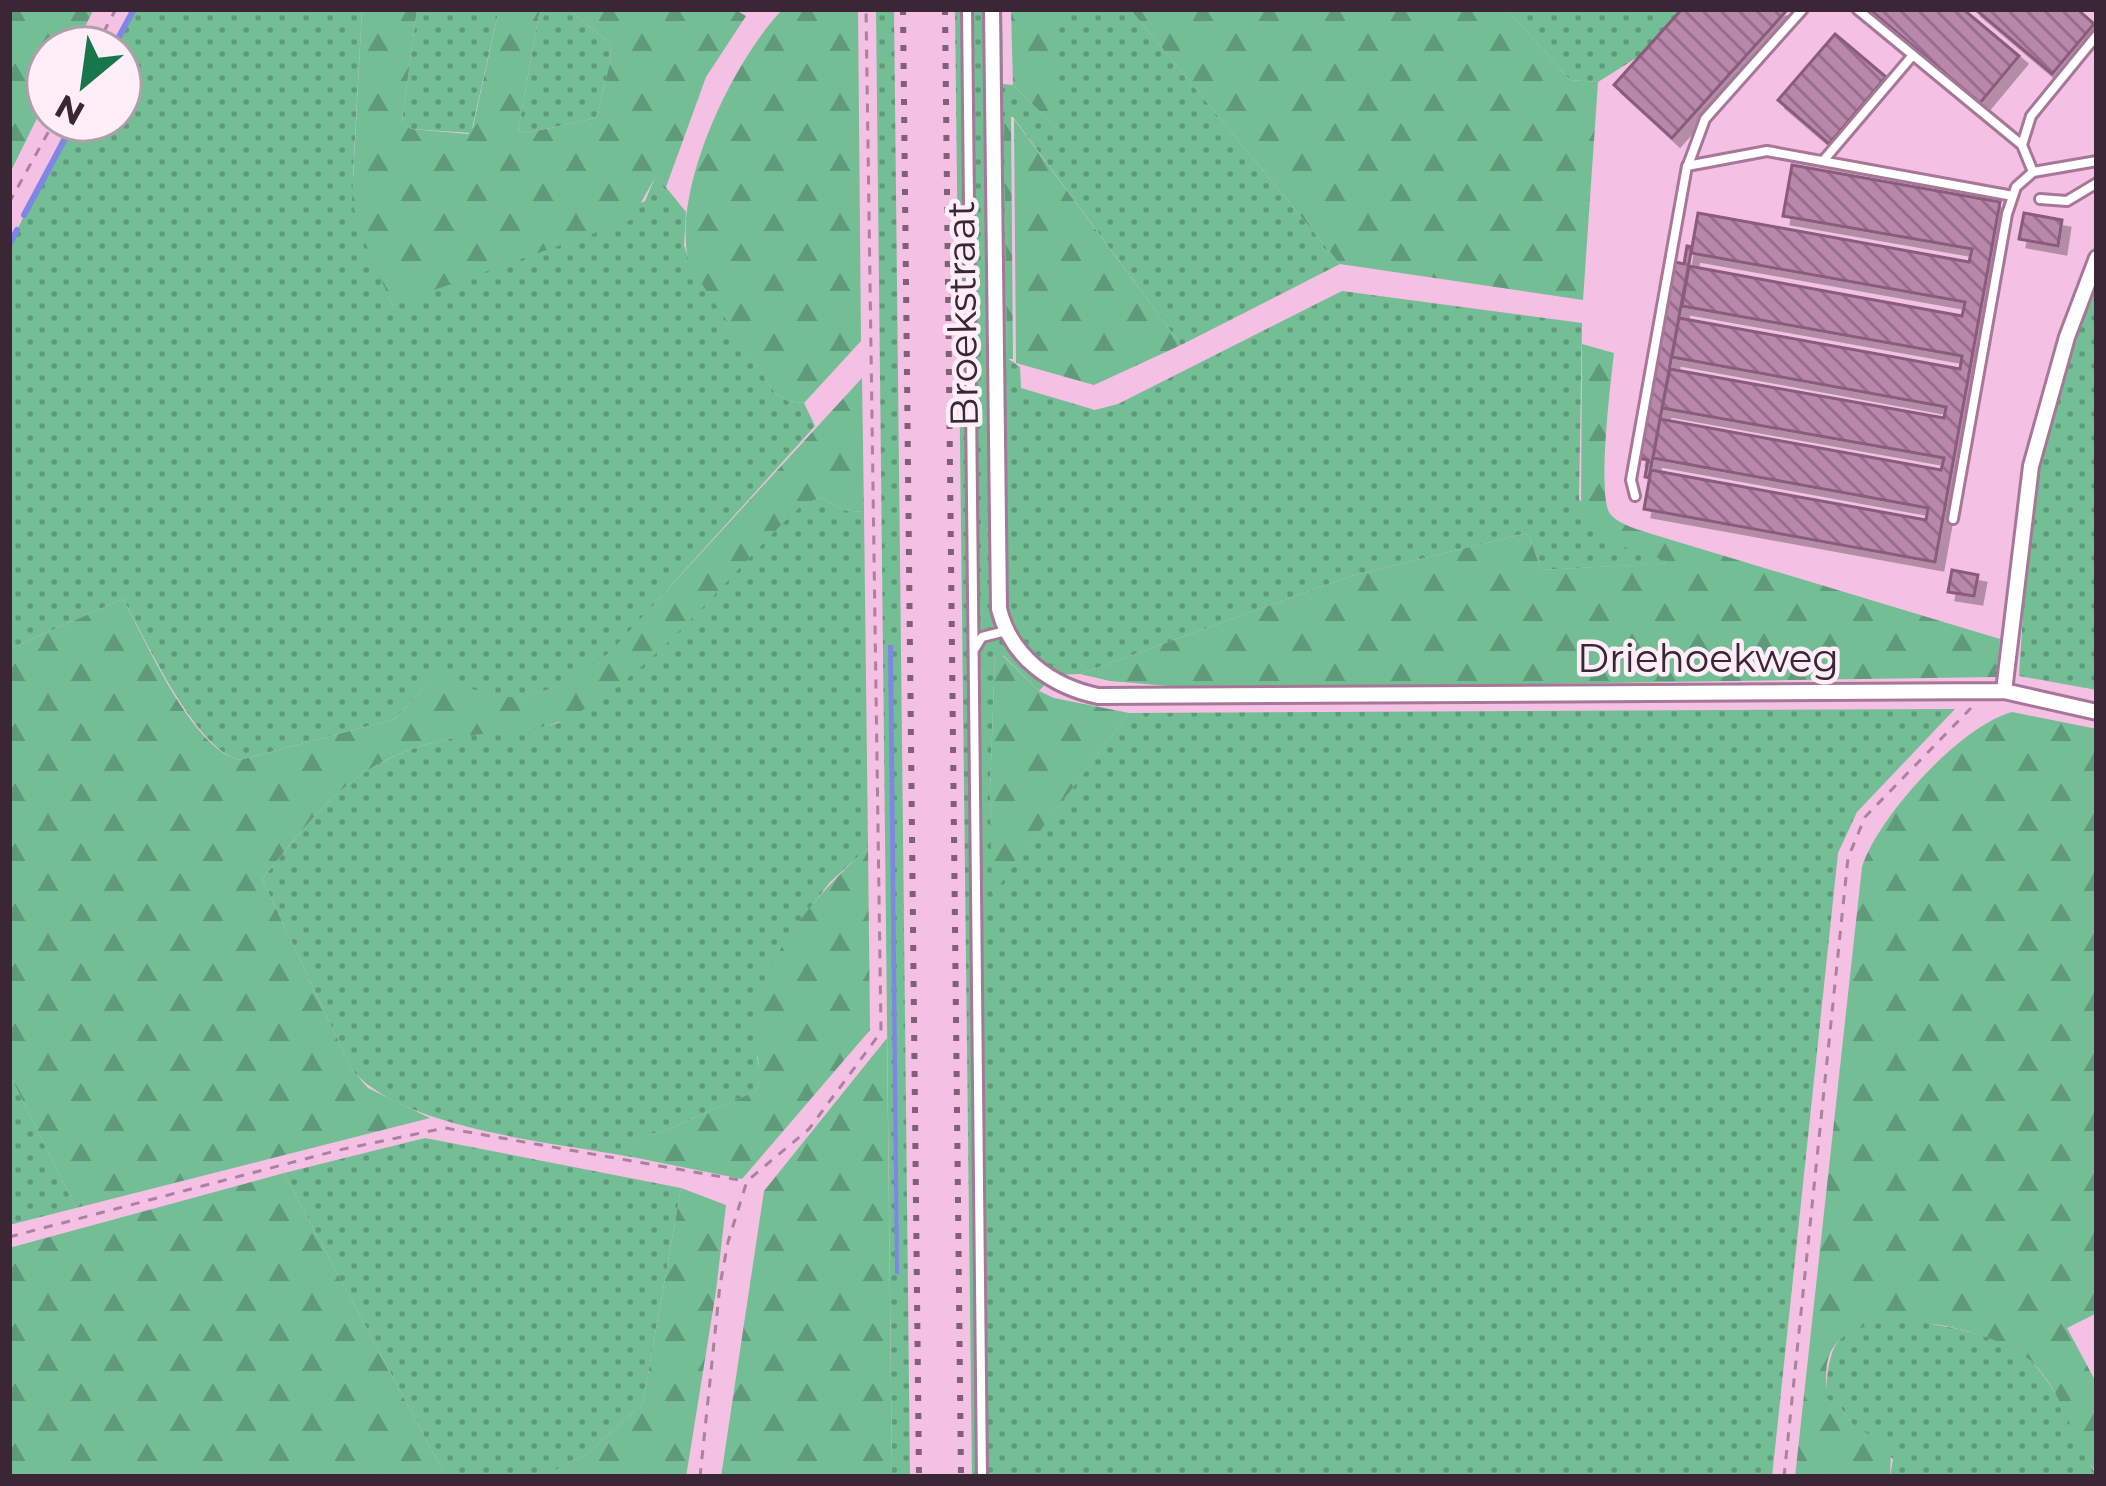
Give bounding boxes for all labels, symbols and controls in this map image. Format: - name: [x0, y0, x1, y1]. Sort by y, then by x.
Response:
- north arrow: [24, 24, 144, 144]
- text: N: [48, 86, 91, 134]
- street label: Broekstraat: [936, 201, 988, 427]
- street label: Driehoekweg: [1577, 634, 1839, 682]

